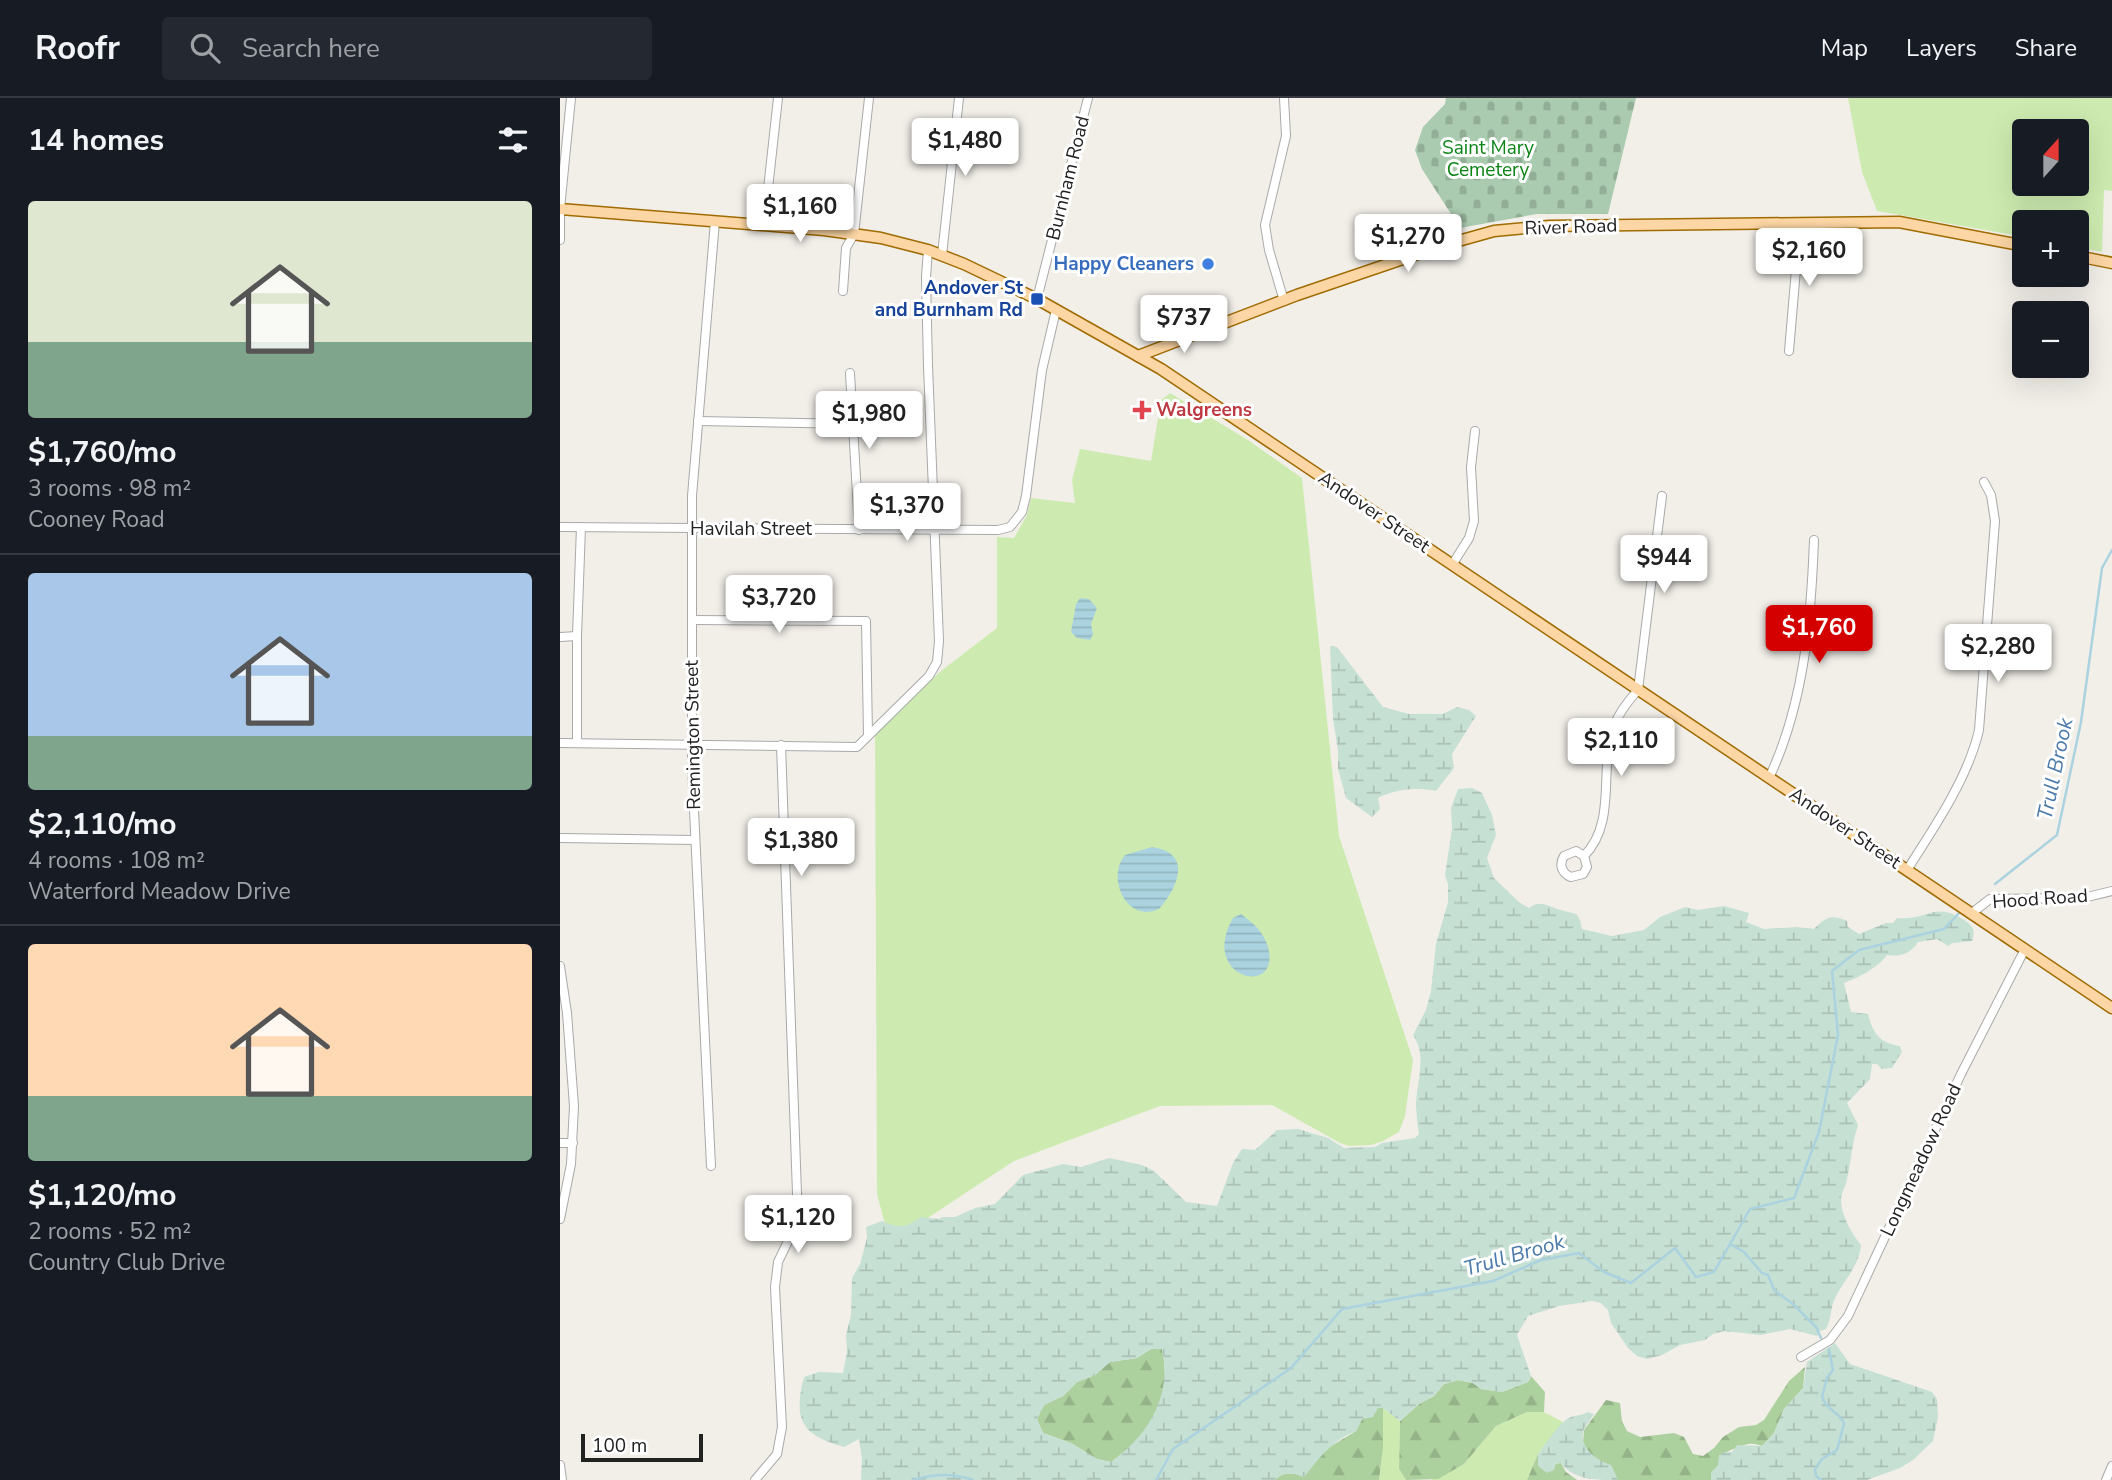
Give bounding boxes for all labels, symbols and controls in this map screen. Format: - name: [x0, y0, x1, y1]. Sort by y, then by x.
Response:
- search box: [162, 17, 652, 80]
- text: Roofr: [35, 26, 120, 71]
- icon: search: [186, 29, 224, 67]
- text: Search here: [242, 31, 380, 66]
- text: Map: [1821, 32, 1868, 64]
- text: Layers: [1906, 32, 1977, 64]
- text: Share: [2015, 32, 2077, 64]
- street label: Burnham Road: [1040, 113, 1096, 243]
- pin: $1,480: [908, 118, 1022, 178]
- north arrow: [2012, 119, 2090, 196]
- map controls: [2012, 119, 2089, 378]
- text: 14 homes: [28, 120, 164, 161]
- icon: filters: [494, 121, 532, 159]
- text: $1,480: [928, 125, 1002, 156]
- park label: Saint Mary Cemetery: [1442, 135, 1534, 183]
- pin: $1,160: [743, 184, 857, 244]
- text: $1,160: [763, 191, 837, 222]
- button: +: [2012, 210, 2089, 287]
- street label: River Road: [1524, 212, 1618, 242]
- pin: $1,270: [1351, 214, 1465, 274]
- text: $1,270: [1371, 221, 1445, 252]
- pin: $2,160: [1752, 228, 1866, 288]
- text: $2,160: [1772, 235, 1846, 266]
- icon: home: [217, 246, 343, 372]
- place label: Happy Cleaners: [1054, 251, 1194, 277]
- marker: Happy Cleaners: [1200, 256, 1216, 272]
- place label: Andover St and Burnham Rd: [875, 275, 1024, 323]
- marker: Andover St and Burnham Rd: [1029, 291, 1045, 307]
- pin: $737: [1143, 296, 1225, 355]
- button: −: [2012, 301, 2089, 378]
- text: $737: [1156, 302, 1212, 333]
- pin: $1,980: [812, 392, 926, 451]
- place label: Walgreens: [1156, 397, 1252, 423]
- text: $1,980: [832, 398, 906, 429]
- marker: Walgreens: [1134, 402, 1150, 418]
- text: $1,760/mo: [28, 432, 177, 473]
- street label: Andover Street: [1313, 465, 1435, 559]
- text: 3 rooms · 98 m²: [28, 473, 191, 504]
- pin: $1,370: [850, 484, 964, 543]
- text: $1,370: [870, 490, 944, 521]
- text: Cooney Road: [28, 504, 165, 535]
- street label: Havilah Street: [690, 516, 812, 542]
- pin: $944: [1623, 536, 1705, 595]
- text: $944: [1636, 542, 1692, 573]
- pin: $3,720: [722, 575, 836, 635]
- text: $3,720: [742, 582, 816, 613]
- pin: $1,760: [1762, 606, 1876, 665]
- text: $1,760: [1782, 612, 1856, 643]
- icon: home: [217, 618, 343, 744]
- pin: $2,280: [1941, 624, 2055, 684]
- text: $2,280: [1961, 631, 2035, 662]
- street label: Remington Street: [679, 660, 707, 810]
- water label: Trull Brook: [2031, 715, 2080, 823]
- pin: $2,110: [1564, 718, 1678, 778]
- text: $2,110: [1584, 725, 1658, 756]
- street label: Andover Street: [1784, 781, 1906, 875]
- text: $2,110/mo: [28, 804, 177, 845]
- pin: $1,380: [744, 818, 858, 878]
- text: $1,380: [764, 825, 838, 856]
- text: 4 rooms · 108 m²: [28, 845, 205, 876]
- text: Waterford Meadow Drive: [28, 876, 291, 907]
- street label: Hood Road: [1991, 883, 2089, 915]
- icon: home: [217, 989, 343, 1115]
- street label: Longmeadow Road: [1874, 1079, 1968, 1241]
- text: $1,120/mo: [28, 1175, 177, 1216]
- pin: $1,120: [741, 1196, 855, 1255]
- text: $1,120: [761, 1202, 835, 1233]
- text: 2 rooms · 52 m²: [28, 1216, 191, 1247]
- water label: Trull Brook: [1460, 1227, 1568, 1283]
- text: Country Club Drive: [28, 1247, 225, 1278]
- scale bar: [581, 1431, 704, 1463]
- text: 100 m: [592, 1433, 647, 1459]

